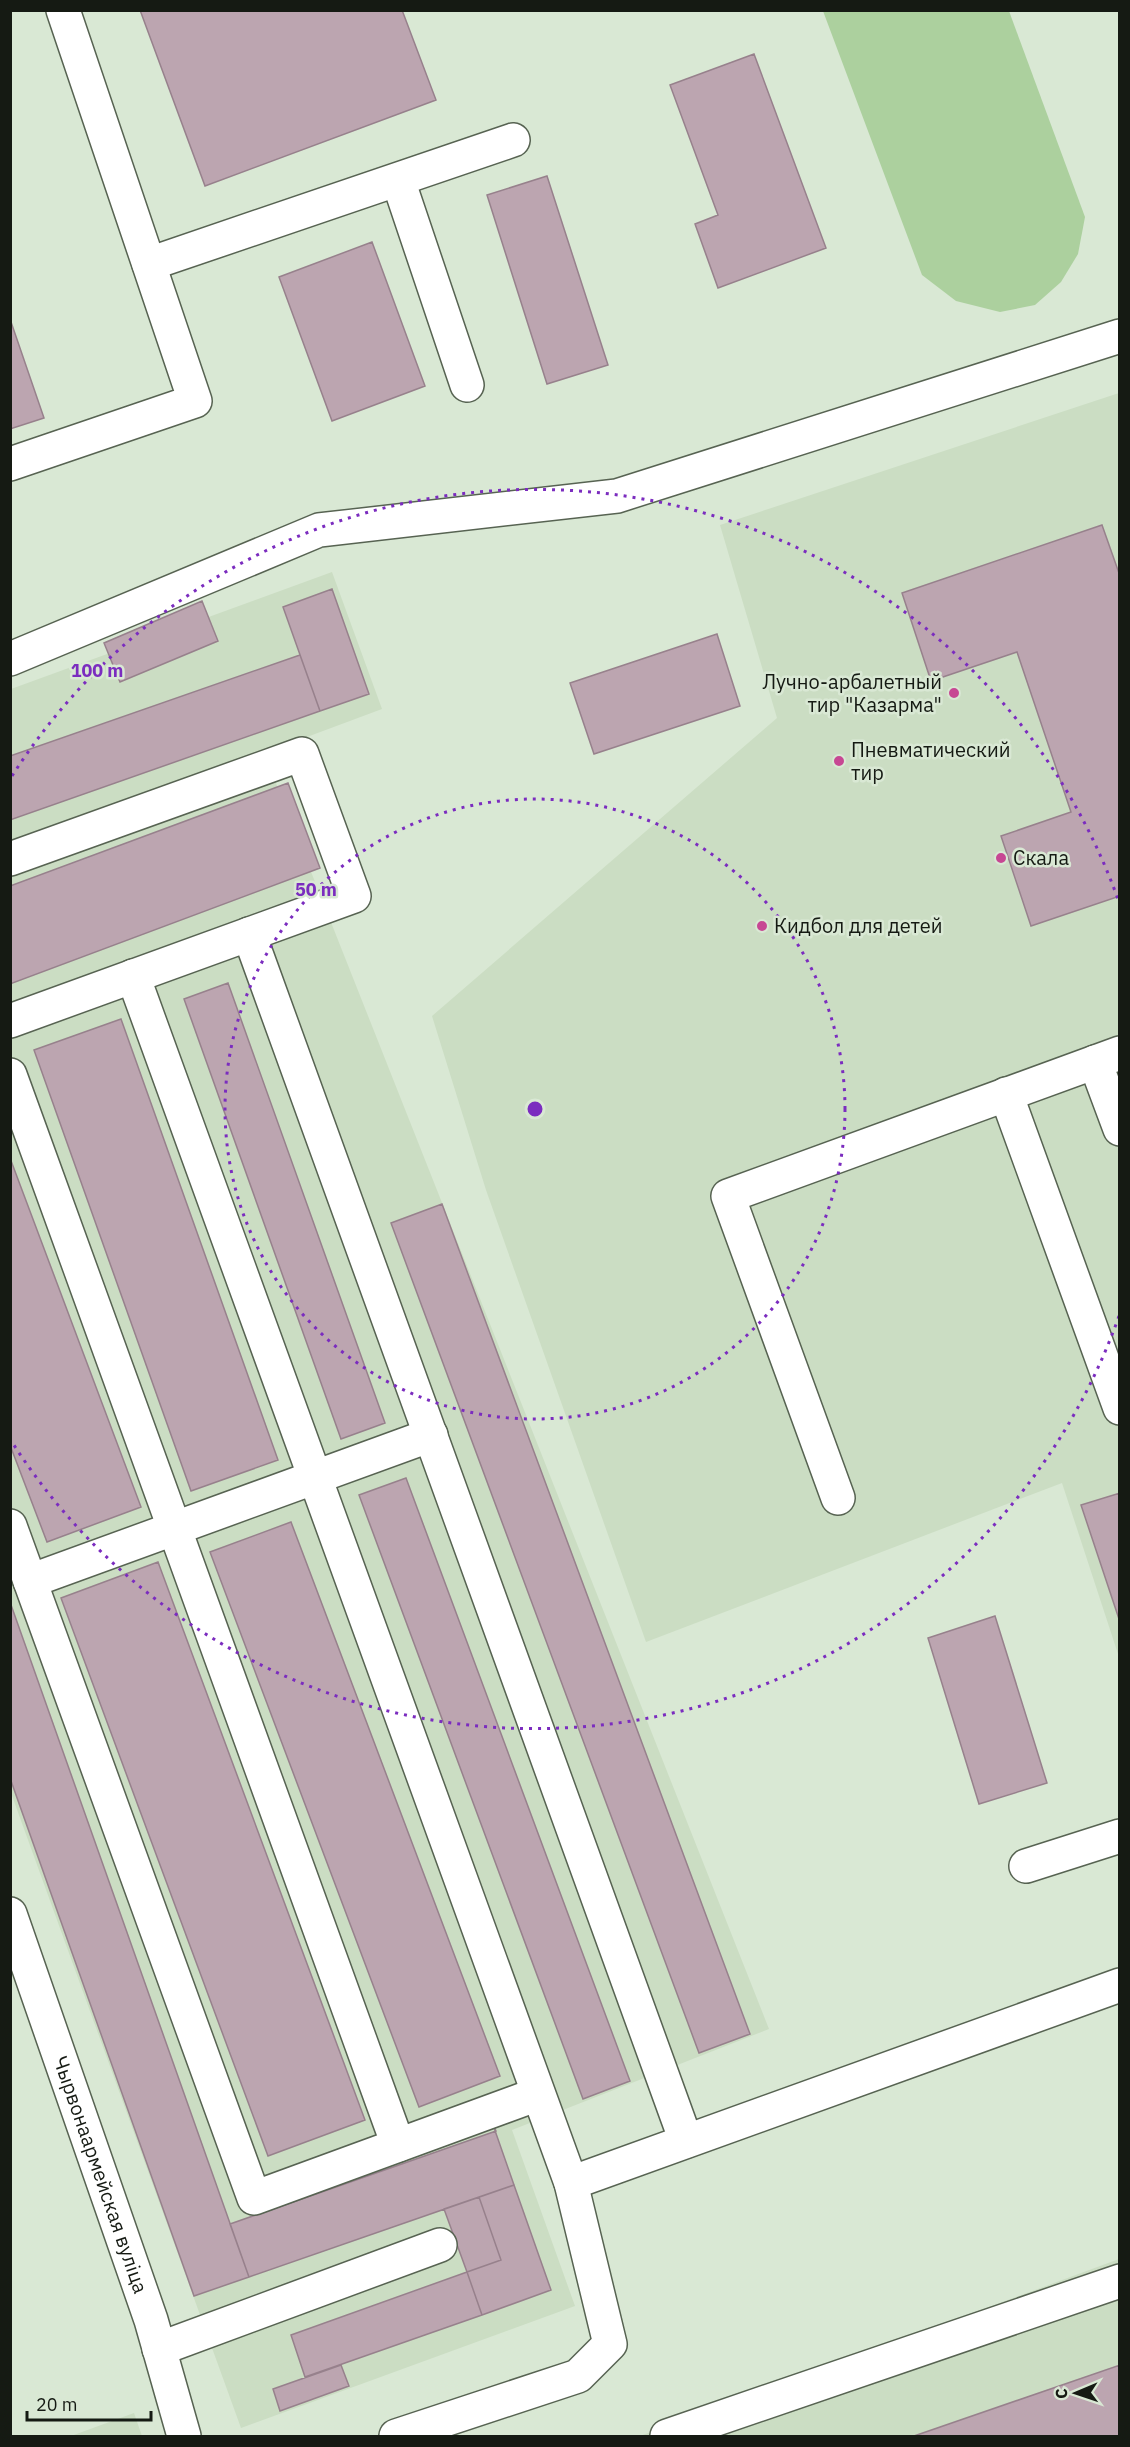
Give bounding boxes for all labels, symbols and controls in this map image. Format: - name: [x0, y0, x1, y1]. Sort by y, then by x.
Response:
- text: 100 m: [71, 659, 123, 682]
- place label: Лучно-арбалетный тир "Казарма": [762, 668, 942, 718]
- marker: Лучно-арбалетный тир "Казарма": [947, 686, 961, 700]
- place label: Пневматический тир: [851, 736, 1011, 786]
- marker: Пневматический тир: [832, 754, 846, 768]
- place label: Скала: [1013, 844, 1069, 871]
- marker: Скала: [994, 851, 1008, 865]
- text: 50 m: [295, 878, 337, 901]
- place label: Кидбол для детей: [774, 912, 942, 939]
- marker: Кидбол для детей: [755, 919, 769, 933]
- centre of rings: [525, 1099, 545, 1119]
- street label: Чырвонаармейская вуліца: [47, 2052, 155, 2297]
- north arrow: [1046, 2363, 1106, 2423]
- scale bar: [27, 2384, 152, 2422]
- text: С: [1051, 2388, 1071, 2399]
- text: 20 m: [36, 2393, 78, 2416]

